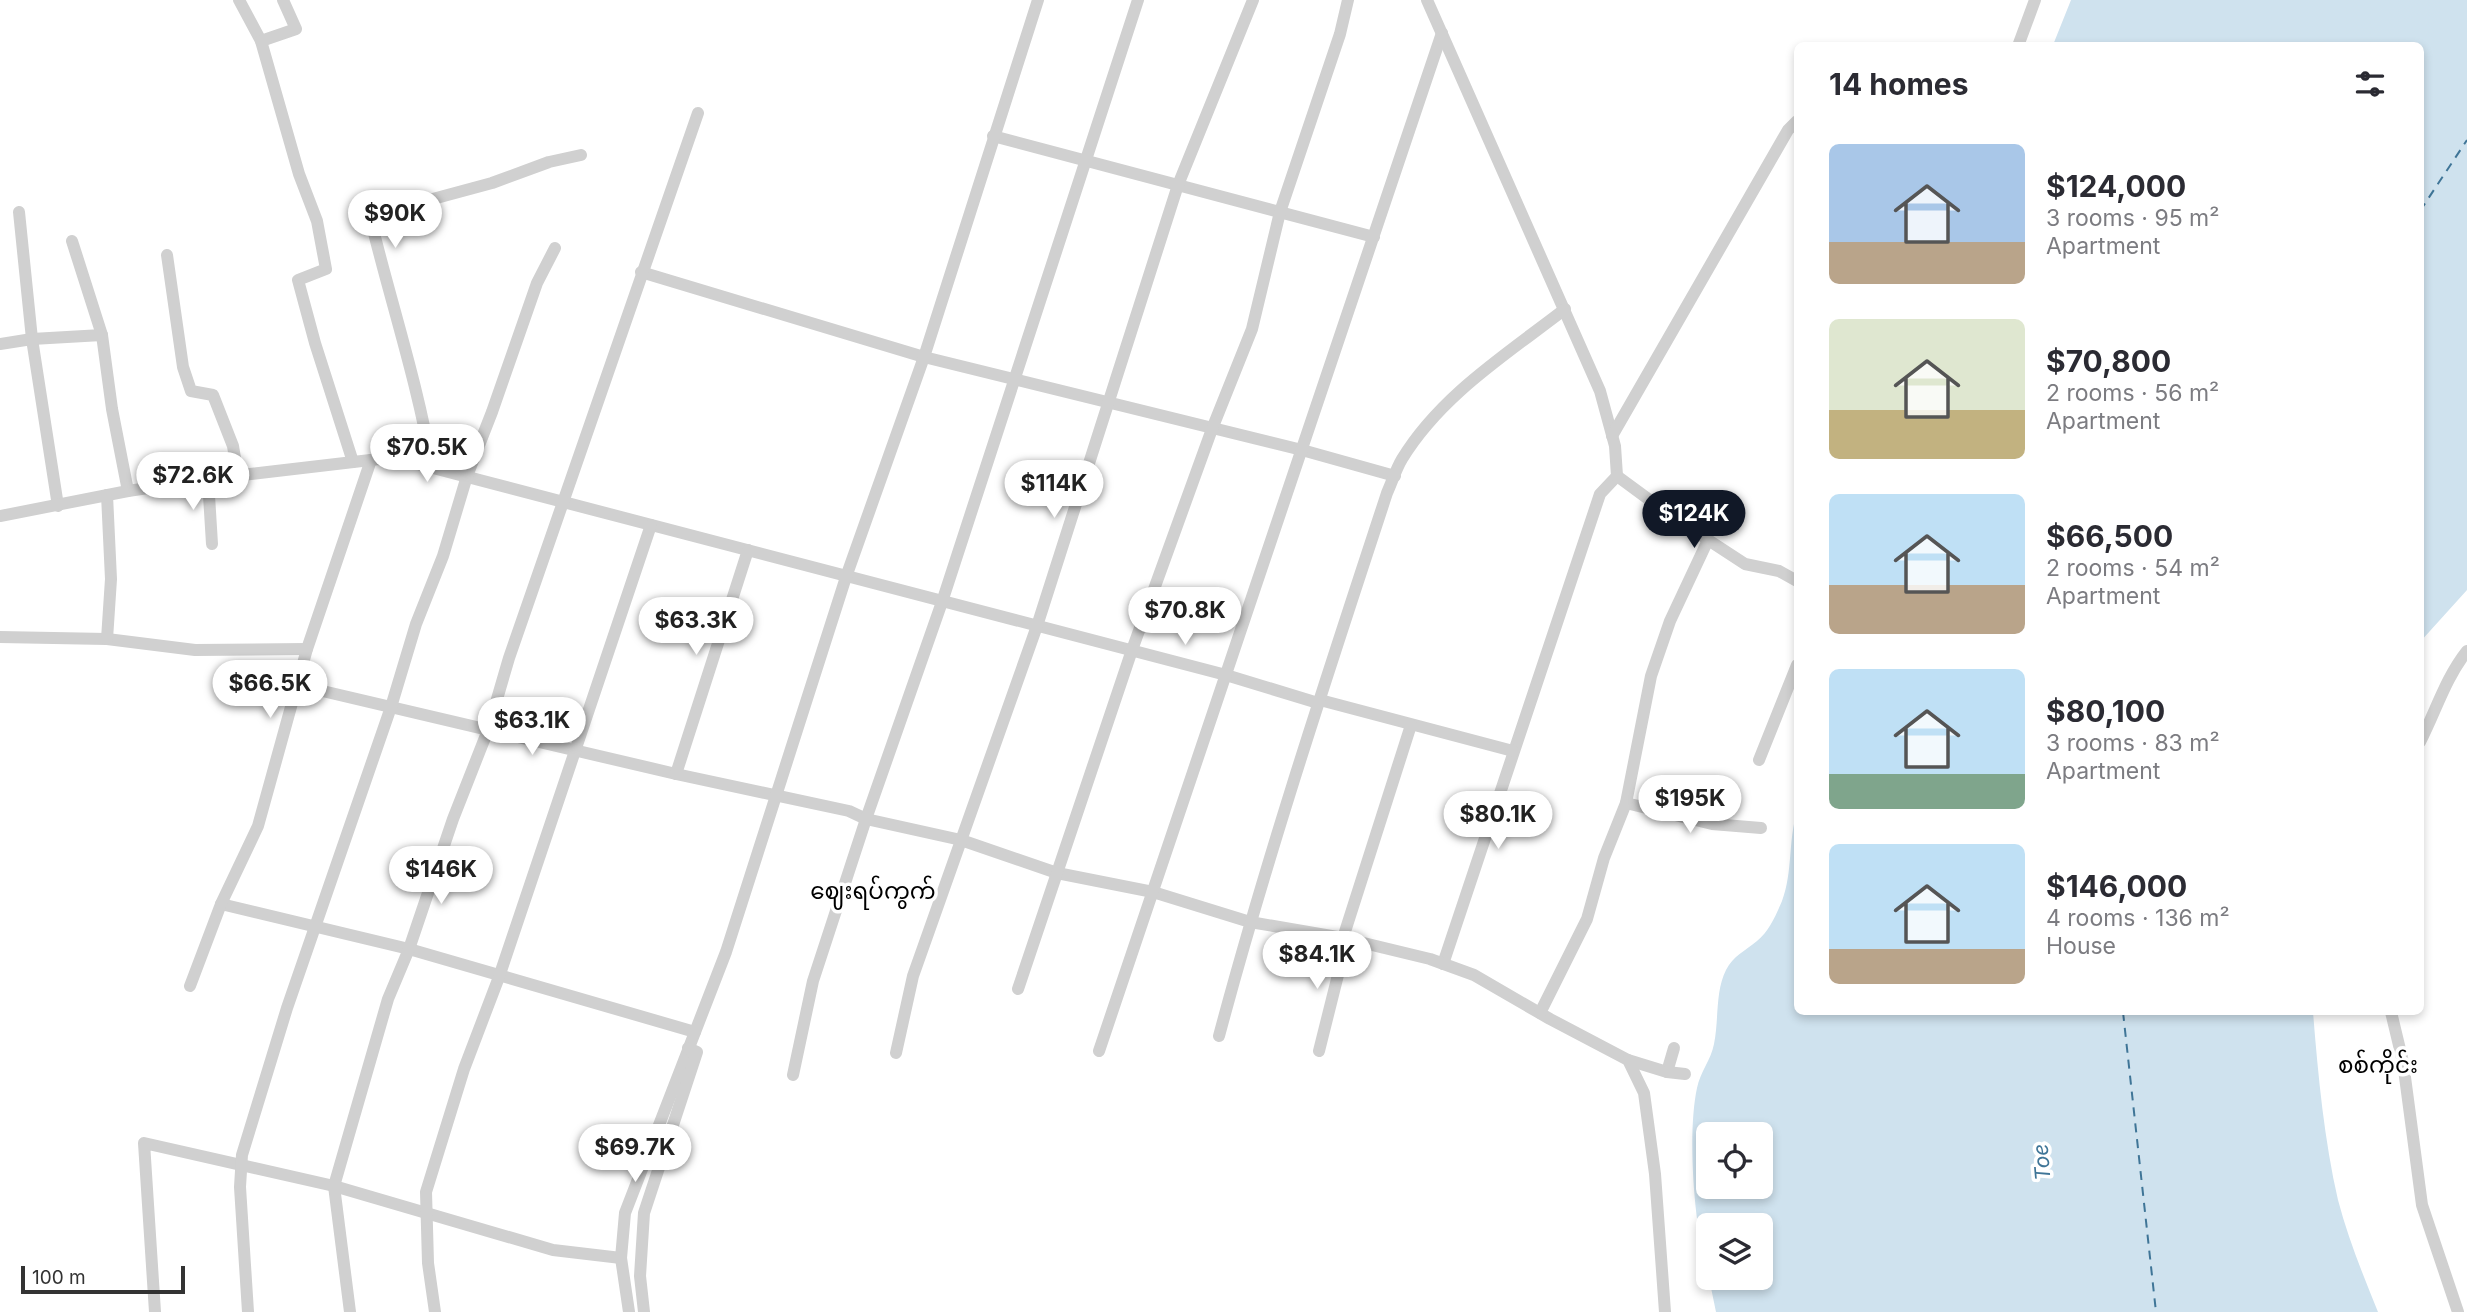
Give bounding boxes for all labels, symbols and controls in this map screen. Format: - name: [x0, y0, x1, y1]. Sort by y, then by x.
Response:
- icon: filters: [2351, 65, 2389, 103]
- text: 14 homes: [1829, 66, 1968, 102]
- text: $124,000: [2046, 168, 2186, 204]
- icon: home: [1885, 172, 1969, 256]
- pin: $90K: [354, 190, 436, 250]
- text: $90K: [364, 199, 426, 227]
- text: 3 rooms · 95 m²: [2046, 204, 2219, 232]
- text: Apartment: [2046, 232, 2160, 260]
- text: $70,800: [2046, 343, 2171, 379]
- icon: home: [1885, 347, 1969, 431]
- text: 2 rooms · 56 m²: [2046, 379, 2219, 407]
- text: Apartment: [2046, 407, 2160, 435]
- pin: $70.5K: [370, 424, 484, 484]
- text: $70.5K: [386, 433, 468, 461]
- pin: $72.6K: [136, 452, 250, 512]
- text: $72.6K: [152, 461, 234, 489]
- pin: $114K: [1005, 461, 1103, 520]
- text: $114K: [1021, 469, 1088, 497]
- pin: $124K: [1645, 490, 1743, 550]
- text: $124K: [1658, 499, 1730, 527]
- text: $66,500: [2046, 518, 2173, 554]
- icon: home: [1885, 522, 1969, 606]
- text: 2 rooms · 54 m²: [2046, 554, 2220, 582]
- text: Apartment: [2046, 582, 2160, 610]
- pin: $70.8K: [1128, 588, 1242, 647]
- text: $70.8K: [1144, 596, 1226, 624]
- pin: $63.3K: [639, 598, 753, 657]
- text: $63.3K: [655, 606, 737, 634]
- pin: $66.5K: [213, 660, 327, 720]
- text: $66.5K: [228, 669, 312, 697]
- text: $80,100: [2046, 693, 2165, 729]
- icon: home: [1885, 697, 1969, 781]
- pin: $63.1K: [475, 698, 589, 757]
- text: $63.1K: [494, 706, 570, 734]
- text: 3 rooms · 83 m²: [2046, 729, 2220, 757]
- text: Apartment: [2046, 757, 2160, 785]
- pin: $195K: [1641, 776, 1739, 835]
- text: $195K: [1654, 784, 1726, 812]
- pin: $80.1K: [1441, 792, 1555, 851]
- text: $80.1K: [1460, 800, 1536, 828]
- pin: $146K: [392, 846, 490, 906]
- text: $146K: [405, 855, 477, 883]
- text: $146,000: [2046, 868, 2187, 904]
- icon: home: [1885, 872, 1969, 956]
- district label: ဈေးရပ်ကွက်: [810, 875, 936, 910]
- text: 4 rooms · 136 m²: [2046, 904, 2230, 932]
- pin: $84.1K: [1260, 932, 1374, 991]
- text: House: [2046, 932, 2116, 960]
- text: $84.1K: [1279, 940, 1355, 968]
- district label: စစ်ကိုင်း: [2338, 1049, 2418, 1084]
- map controls: [1696, 1122, 1773, 1290]
- button: locate: [1696, 1122, 1773, 1199]
- pin: $69.7K: [578, 1124, 692, 1184]
- text: $69.7K: [594, 1133, 676, 1161]
- water label: Toe: [2027, 1143, 2056, 1181]
- button: layers: [1696, 1213, 1773, 1290]
- scale bar: [21, 1263, 186, 1295]
- text: 100 m: [32, 1266, 86, 1289]

